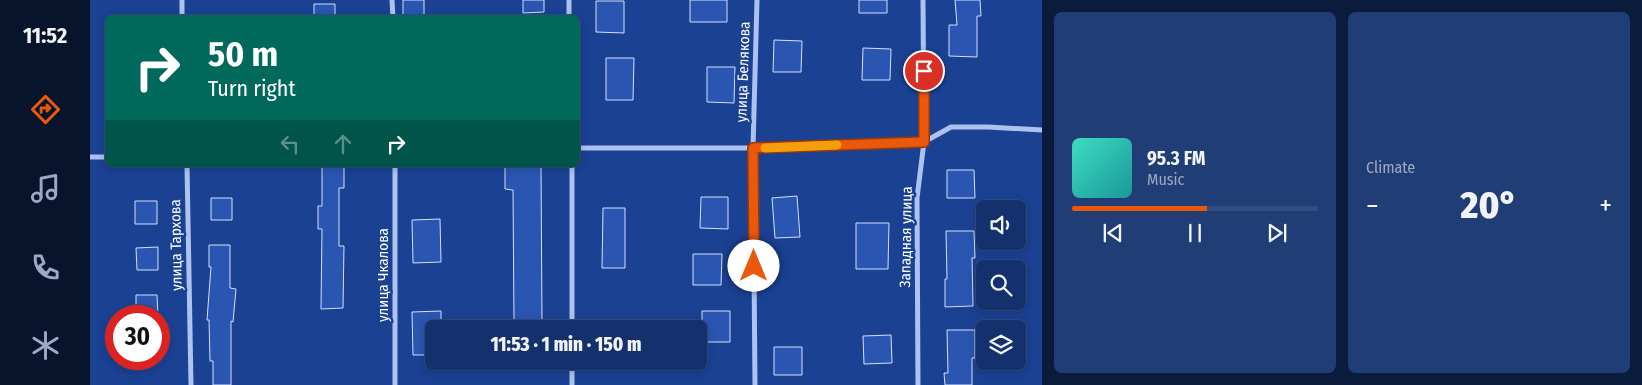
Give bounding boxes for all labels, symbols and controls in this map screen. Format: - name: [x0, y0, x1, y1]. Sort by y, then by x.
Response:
- street label: улица Белякова: [732, 21, 754, 123]
- text: 11:52: [23, 22, 67, 49]
- text: 50 m: [208, 33, 278, 75]
- icon: right: [125, 35, 190, 100]
- pin: [903, 50, 945, 92]
- icon: arrive: [910, 57, 938, 85]
- text: Turn right: [208, 75, 296, 102]
- icon: directions: [28, 92, 63, 127]
- icon: left: [276, 130, 304, 158]
- icon: ahead: [329, 130, 357, 158]
- icon: right: [382, 130, 410, 158]
- text: 95.3 FM: [1147, 147, 1205, 170]
- text: Climate: [1366, 158, 1415, 177]
- text: Music: [1147, 170, 1184, 189]
- icon: music: [28, 171, 63, 206]
- text: 20°: [1461, 182, 1517, 228]
- street label: Западная улица: [896, 186, 916, 288]
- text: −: [1366, 189, 1379, 222]
- text: +: [1599, 189, 1612, 222]
- street label: улица Тархова: [166, 199, 186, 291]
- map controls: [976, 200, 1026, 370]
- button: sound: [976, 200, 1026, 250]
- icon: previous: [1099, 219, 1127, 247]
- icon: pause: [1181, 219, 1209, 247]
- icon: next: [1263, 219, 1291, 247]
- street label: улица Чкалова: [374, 228, 392, 322]
- position arrow: [727, 239, 779, 291]
- icon: phone: [28, 250, 63, 285]
- button: search: [976, 260, 1026, 310]
- speed limit sign: 30: [105, 305, 170, 370]
- button: layers: [976, 320, 1026, 370]
- icon: climate: [28, 328, 63, 363]
- text: 11:53 · 1 min · 150 m: [491, 333, 641, 356]

